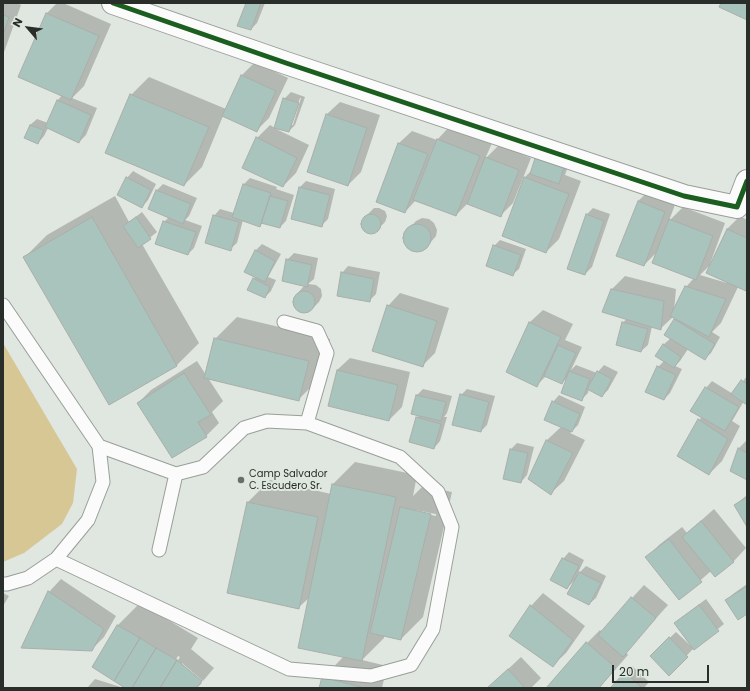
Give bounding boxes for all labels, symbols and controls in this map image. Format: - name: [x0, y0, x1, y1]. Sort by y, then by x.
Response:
- north arrow: [8, 8, 48, 48]
- text: N: [8, 15, 26, 30]
- place label: Camp Salvador C. Escudero Sr.: [249, 468, 328, 492]
- marker: Camp Salvador C. Escudero Sr.: [236, 475, 246, 485]
- scale bar: [614, 657, 711, 683]
- text: 20 m: [619, 663, 649, 680]

